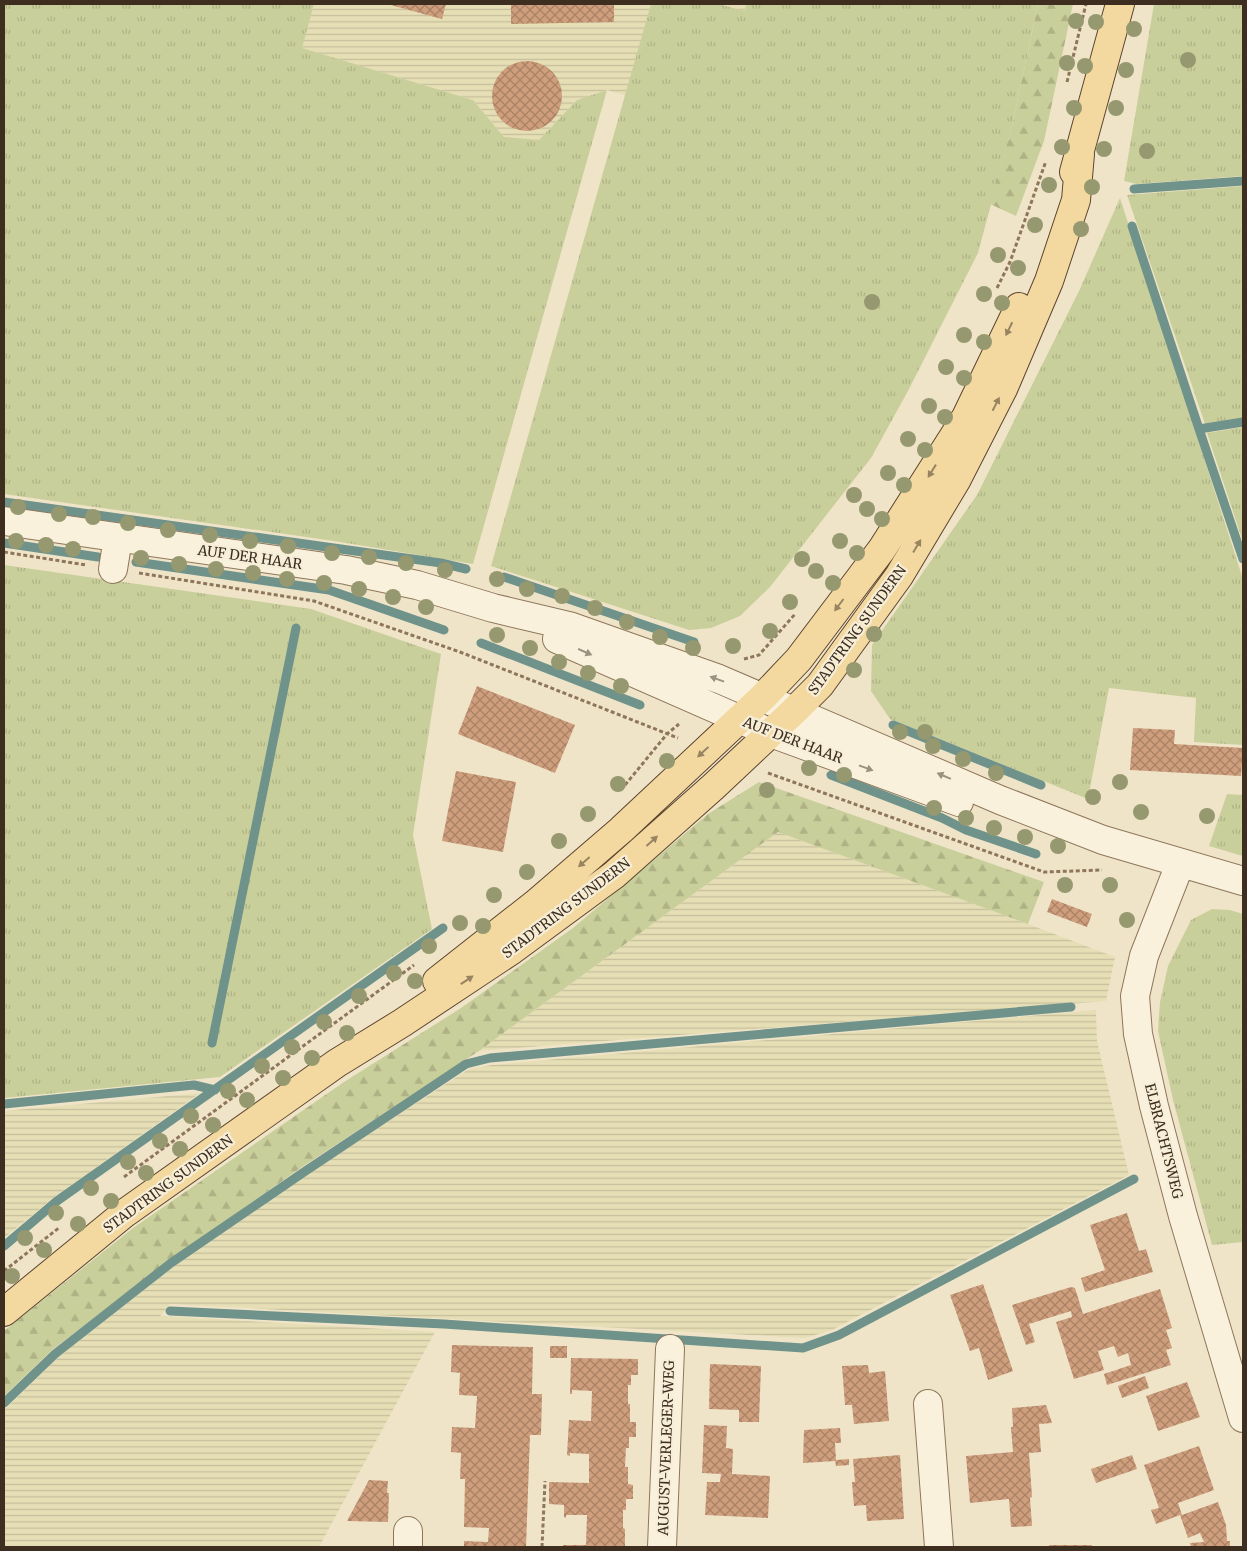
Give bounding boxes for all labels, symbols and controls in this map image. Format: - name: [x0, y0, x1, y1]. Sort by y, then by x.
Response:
- one-way arrow: [1004, 321, 1013, 336]
- one-way arrow: [992, 396, 1000, 411]
- one-way arrow: [927, 465, 936, 478]
- one-way arrow: [912, 539, 921, 552]
- street label: AUF DER HAAR: [196, 541, 304, 573]
- street label: STADTRING SUNDERN: [804, 562, 910, 698]
- one-way arrow: [834, 598, 845, 611]
- one-way arrow: [578, 648, 592, 656]
- one-way arrow: [709, 675, 724, 683]
- street label: AUF DER HAAR: [740, 712, 846, 767]
- one-way arrow: [697, 746, 709, 758]
- one-way arrow: [859, 764, 874, 772]
- one-way arrow: [937, 772, 951, 780]
- one-way arrow: [646, 835, 658, 847]
- street label: STADTRING SUNDERN: [498, 854, 634, 962]
- one-way arrow: [577, 857, 590, 868]
- one-way arrow: [460, 975, 473, 985]
- street label: ELBRACHTSWEG: [1141, 1081, 1187, 1201]
- street label: STADTRING SUNDERN: [100, 1131, 236, 1237]
- street label: AUGUST-VERLEGER-WEG: [654, 1360, 678, 1537]

